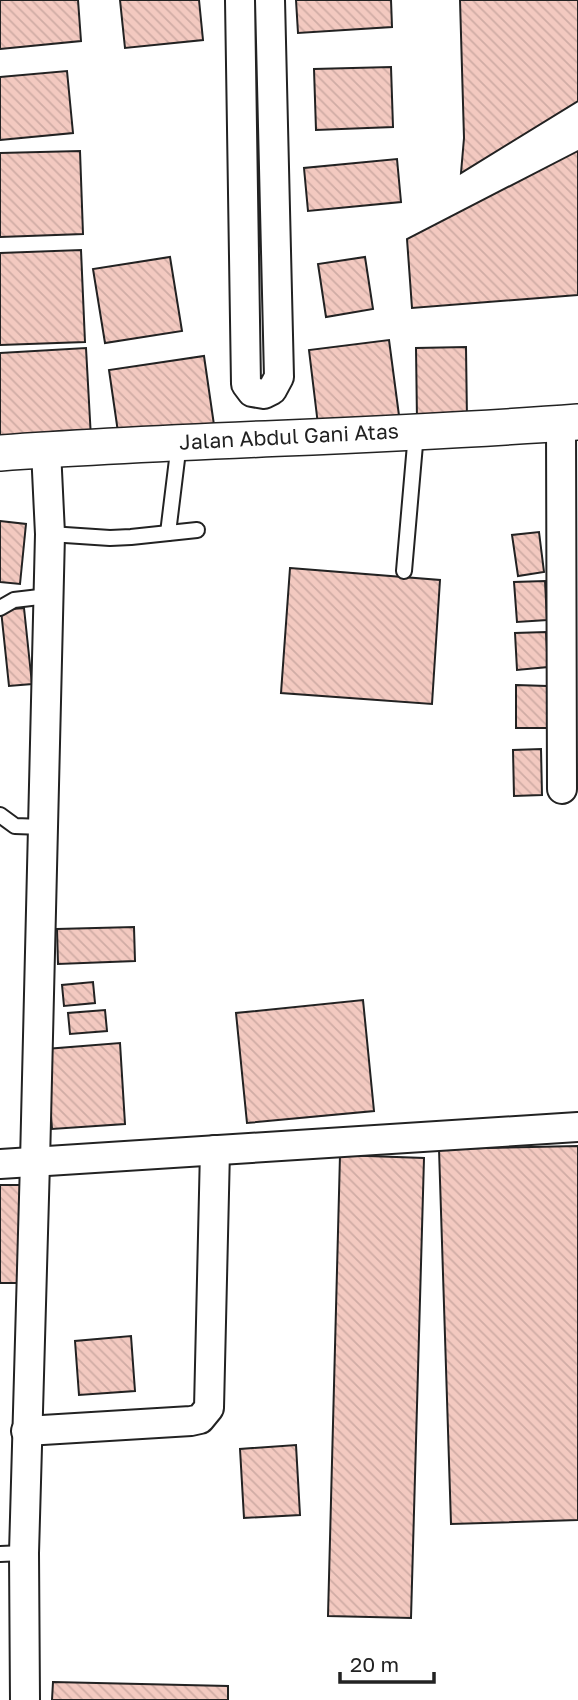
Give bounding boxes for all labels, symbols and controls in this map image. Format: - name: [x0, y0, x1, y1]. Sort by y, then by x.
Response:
- street label: Jalan Abdul Gani Atas: [178, 417, 399, 455]
- scale bar: [340, 1640, 434, 1684]
- text: 20 m: [350, 1651, 399, 1677]

